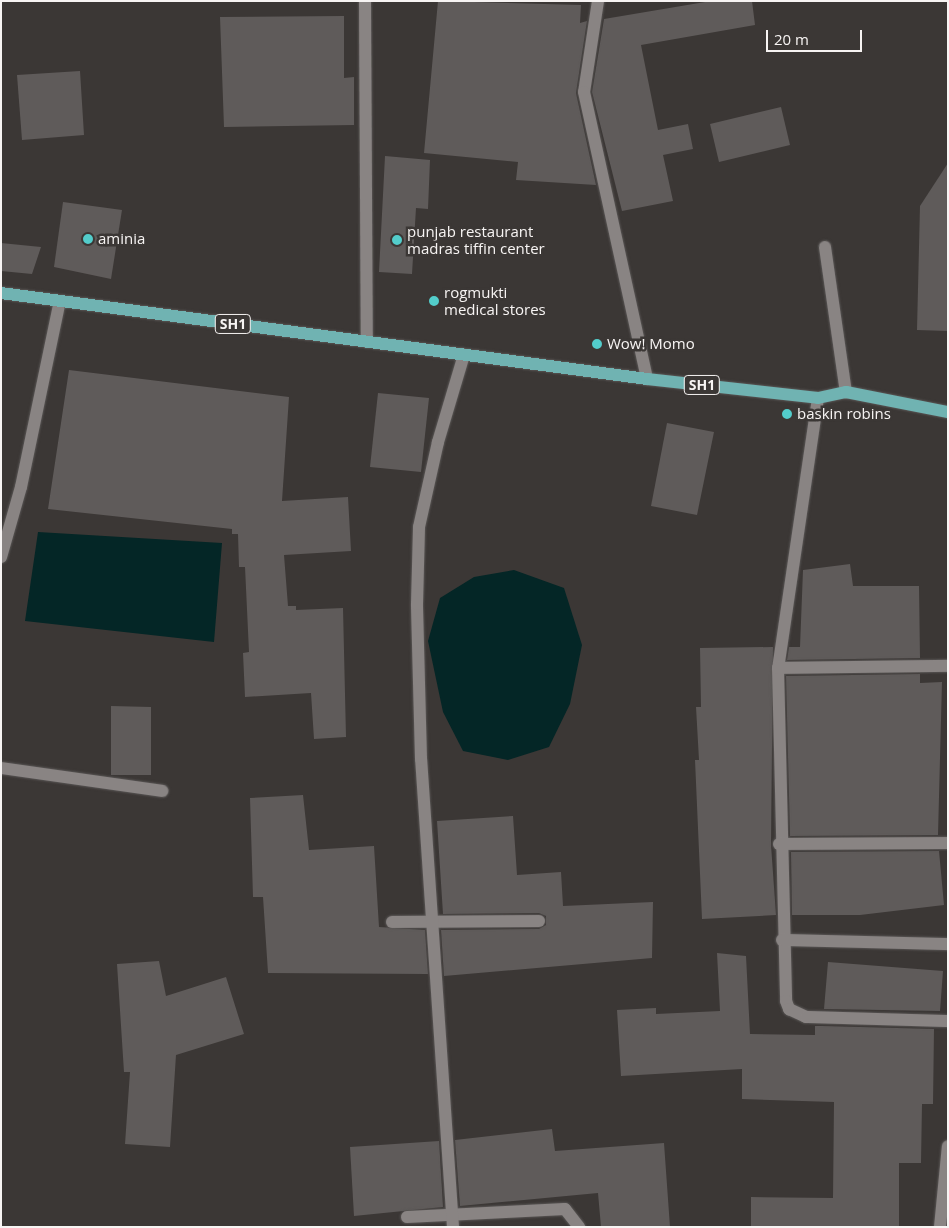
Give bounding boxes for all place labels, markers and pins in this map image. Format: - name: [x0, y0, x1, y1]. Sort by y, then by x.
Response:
- place label: punjab restaurant madras tiffin center: [407, 222, 545, 257]
- place label: aminia: [98, 230, 145, 248]
- marker: aminia: [82, 233, 94, 245]
- marker: punjab restaurant madras tiffin center: [391, 234, 403, 246]
- place label: rogmukti medical stores: [444, 283, 546, 318]
- marker: rogmukti medical stores: [428, 295, 440, 307]
- place label: Wow! Momo: [607, 335, 695, 353]
- marker: Wow! Momo: [591, 338, 603, 350]
- place label: baskin robins: [797, 405, 891, 423]
- marker: baskin robins: [781, 408, 793, 420]

